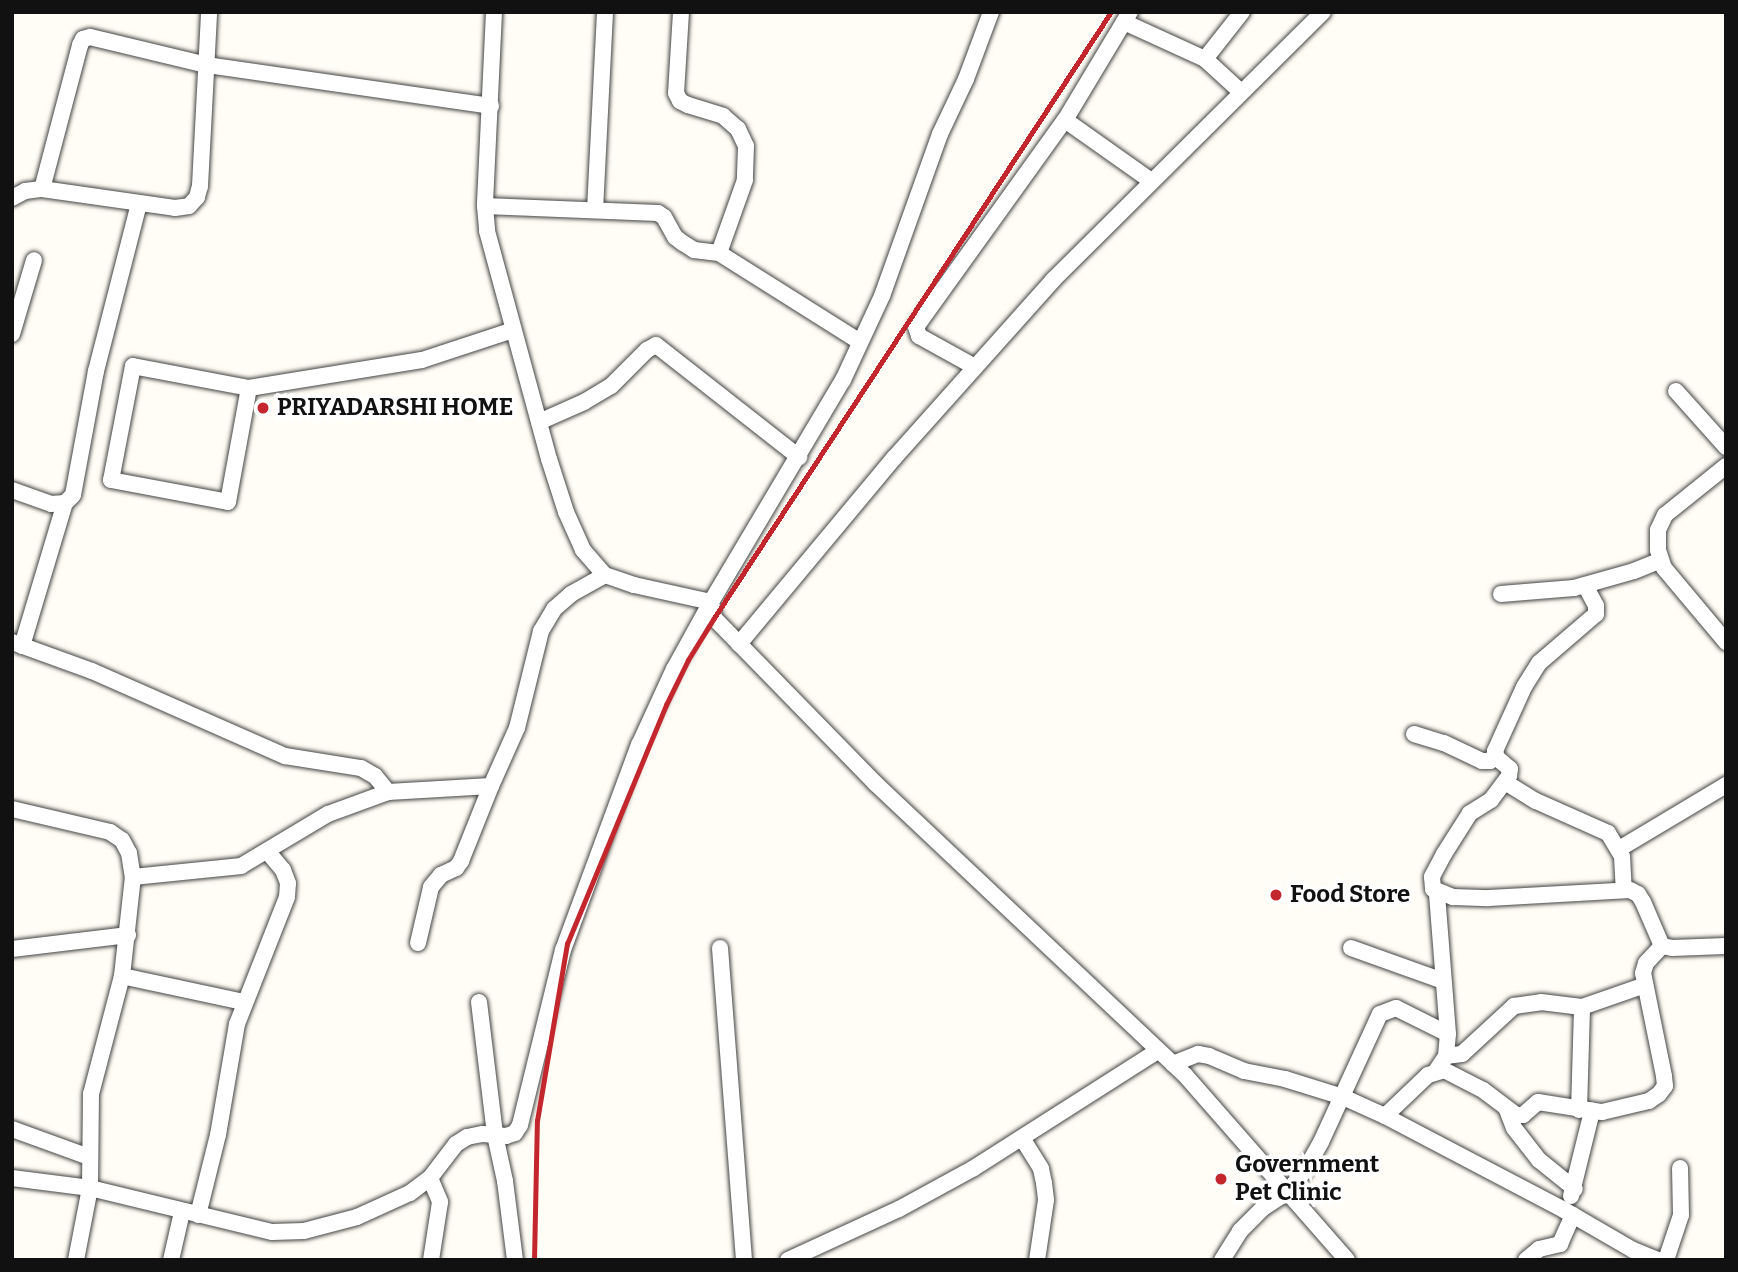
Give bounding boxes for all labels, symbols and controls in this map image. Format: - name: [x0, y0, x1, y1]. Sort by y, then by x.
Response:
- place label: PRIYADARSHI HOME: [277, 394, 513, 422]
- marker: PRIYADARSHI HOME: [255, 400, 271, 416]
- place label: Food Store: [1290, 881, 1410, 909]
- marker: Food Store: [1268, 887, 1284, 903]
- place label: Government Pet Clinic: [1235, 1151, 1379, 1207]
- marker: Government Pet Clinic: [1213, 1171, 1229, 1187]

